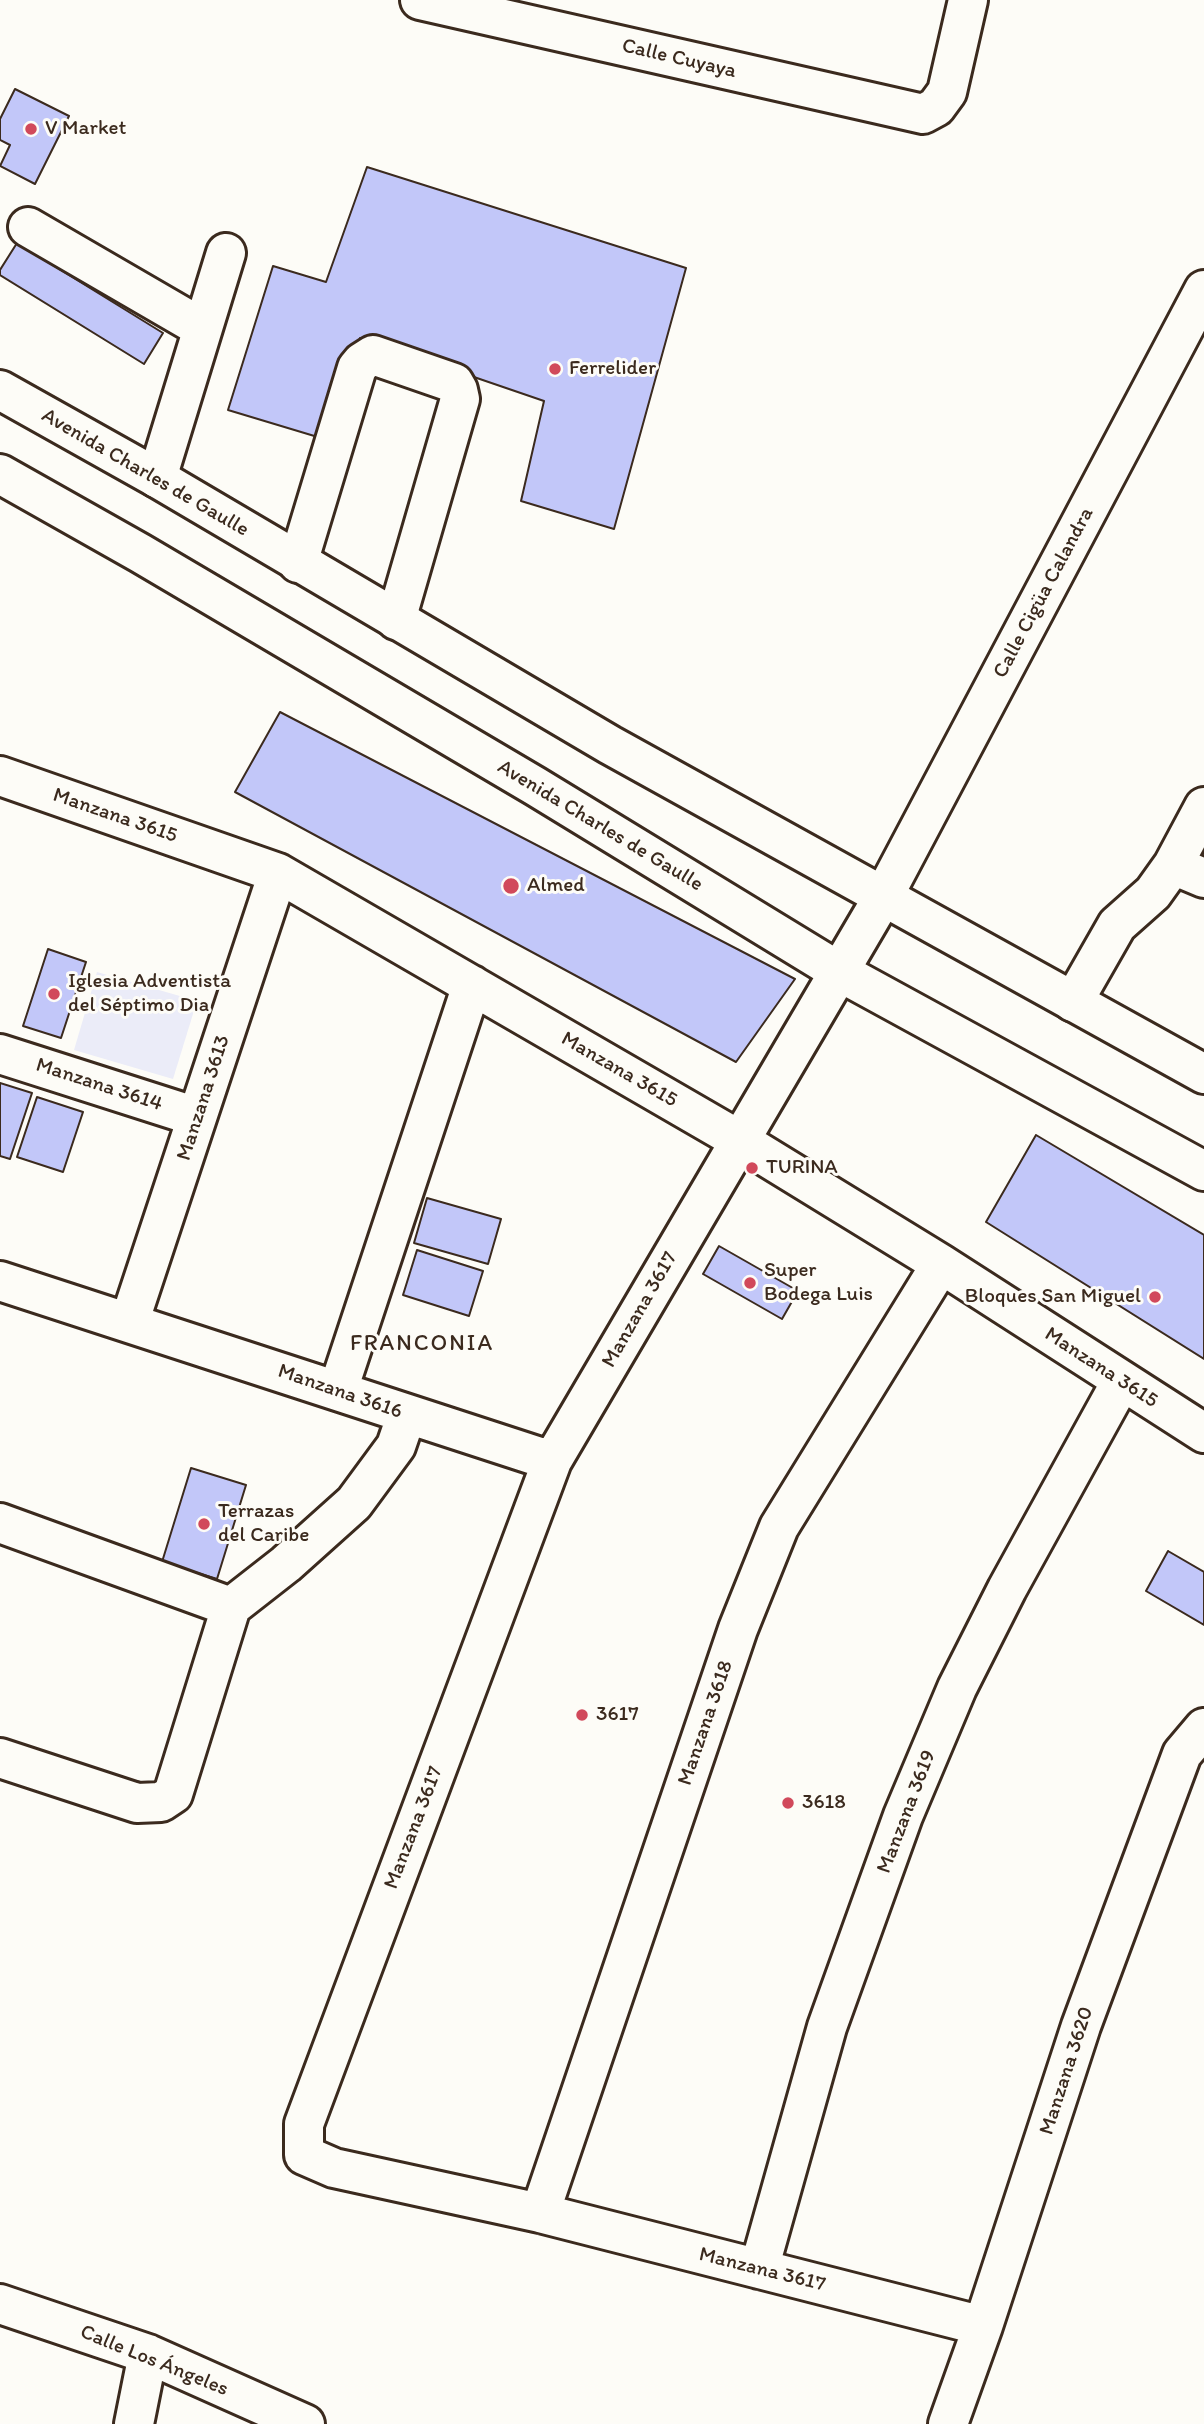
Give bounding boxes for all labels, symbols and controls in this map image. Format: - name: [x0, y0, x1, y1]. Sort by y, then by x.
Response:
- street label: Calle Cuyaya: [619, 34, 739, 84]
- place label: V Market: [45, 116, 126, 142]
- marker: V Market: [23, 121, 39, 137]
- place label: Ferrelider: [569, 356, 656, 382]
- marker: Ferrelider: [547, 361, 563, 377]
- street label: Avenida Charles de Gaulle: [37, 403, 253, 543]
- street label: Calle Cigüa Calandra: [988, 503, 1100, 683]
- street label: Avenida Charles de Gaulle: [493, 755, 707, 897]
- street label: Manzana 3615: [49, 783, 181, 849]
- place label: Almed: [527, 873, 585, 899]
- marker: Almed: [501, 876, 521, 896]
- place label: Iglesia Adventista del Séptimo Dia: [68, 969, 231, 1019]
- marker: Iglesia Adventista del Séptimo Dia: [46, 986, 62, 1002]
- street label: Manzana 3615: [556, 1027, 682, 1113]
- street label: Manzana 3613: [172, 1032, 236, 1164]
- street label: Manzana 3614: [33, 1053, 165, 1117]
- place label: TURINA: [766, 1155, 838, 1181]
- marker: TURINA: [744, 1160, 760, 1176]
- street label: Manzana 3617: [597, 1248, 683, 1372]
- place label: Super Bodega Luis: [764, 1258, 873, 1308]
- marker: Super Bodega Luis: [742, 1275, 758, 1291]
- place label: Bloques San Miguel: [965, 1284, 1141, 1310]
- marker: Bloques San Miguel: [1147, 1289, 1163, 1305]
- street label: Manzana 3615: [1040, 1322, 1162, 1414]
- district label: FRANCONIA: [351, 1330, 493, 1358]
- street label: Manzana 3616: [274, 1359, 406, 1425]
- place label: Terrazas del Caribe: [218, 1499, 309, 1549]
- marker: Terrazas del Caribe: [196, 1516, 212, 1532]
- street label: Manzana 3618: [673, 1657, 739, 1789]
- place label: 3617: [596, 1702, 639, 1728]
- marker: 3617: [574, 1707, 590, 1723]
- street label: Manzana 3619: [872, 1747, 942, 1877]
- street label: Manzana 3617: [379, 1763, 449, 1893]
- place label: 3618: [802, 1790, 846, 1816]
- marker: 3618: [780, 1795, 796, 1811]
- street label: Manzana 3620: [1034, 2004, 1100, 2138]
- street label: Manzana 3617: [696, 2242, 828, 2298]
- street label: Calle Los Ángeles: [76, 2320, 232, 2402]

